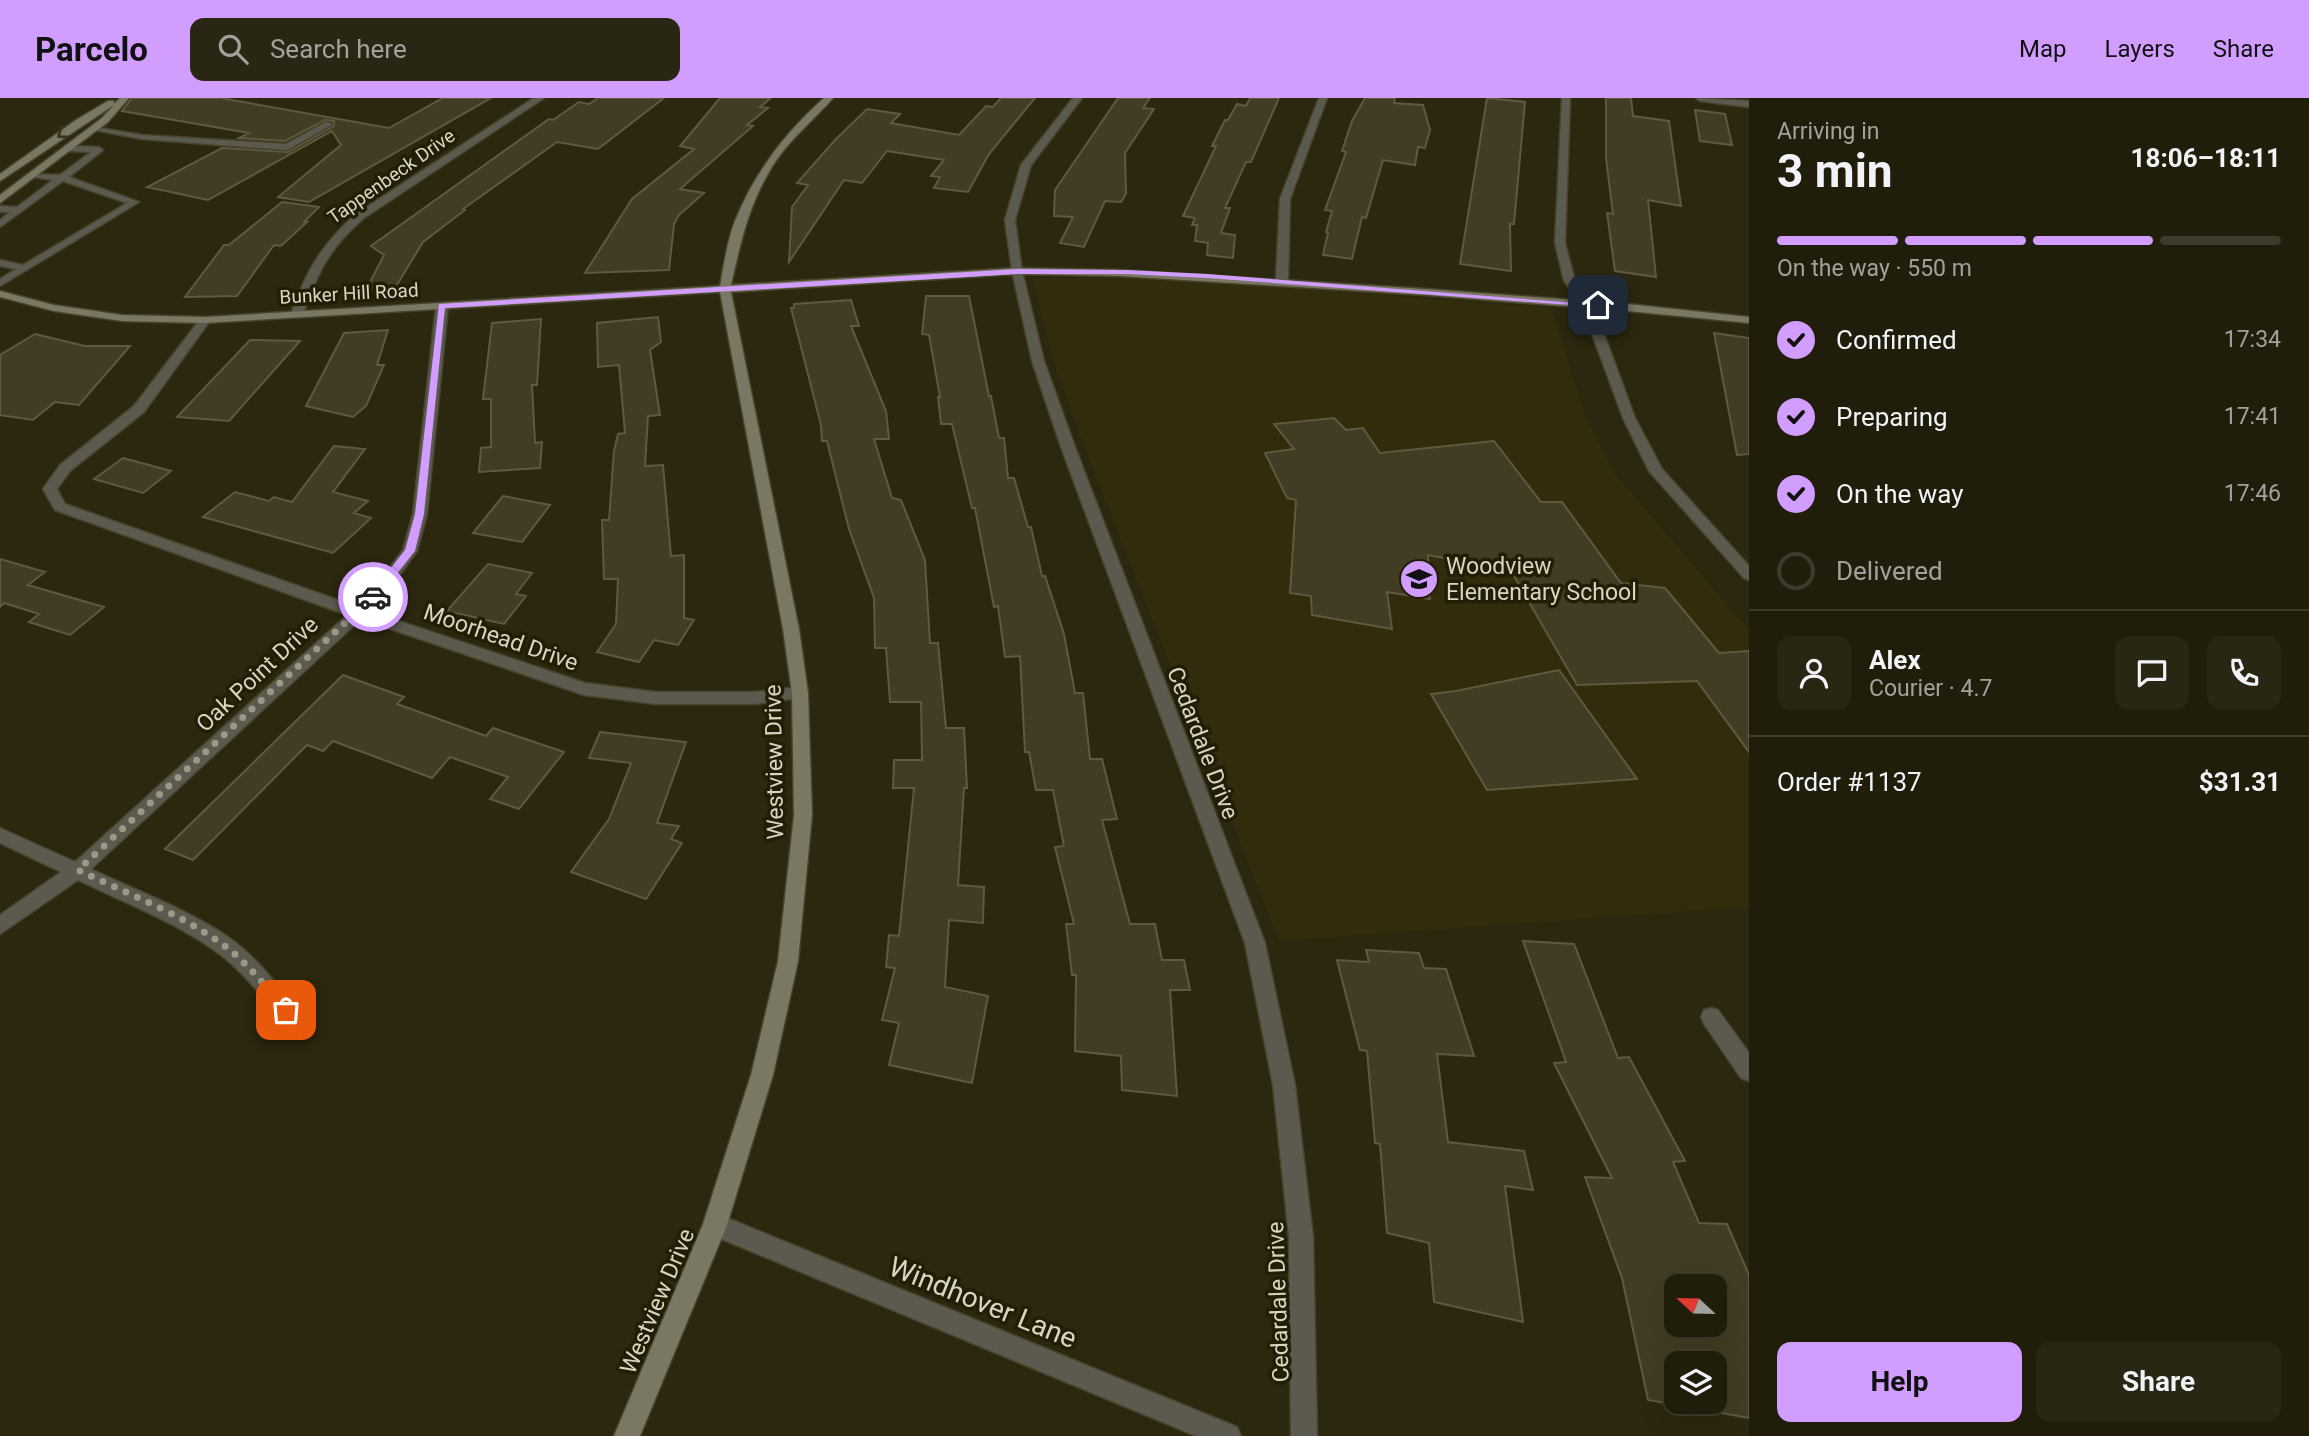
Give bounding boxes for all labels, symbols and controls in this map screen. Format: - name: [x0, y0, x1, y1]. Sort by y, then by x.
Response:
- search box: [190, 18, 680, 81]
- text: Parcelo: [35, 30, 148, 69]
- icon: search: [214, 30, 252, 68]
- text: Search here: [270, 34, 407, 64]
- text: Map: [2019, 35, 2067, 63]
- text: Layers: [2105, 35, 2175, 63]
- text: Share: [2213, 35, 2274, 63]
- text: Arriving in: [1777, 118, 1880, 145]
- street label: Tappenbeck Drive: [323, 124, 459, 229]
- one-way arrow: [57, 125, 70, 138]
- text: 18:06–18:11: [2131, 143, 2281, 173]
- text: 3 min: [1777, 144, 1893, 198]
- text: On the way · 550 m: [1777, 255, 1972, 282]
- pin: [1568, 275, 1628, 335]
- street label: Bunker Hill Road: [279, 278, 419, 309]
- icon: home: [1579, 286, 1617, 324]
- icon: check: [1777, 321, 1815, 359]
- text: Confirmed: [1836, 325, 1957, 355]
- text: 17:34: [2224, 326, 2281, 353]
- icon: check: [1777, 398, 1815, 436]
- text: Preparing: [1836, 402, 1948, 432]
- text: 17:41: [2224, 403, 2281, 430]
- icon: check: [1777, 475, 1815, 513]
- text: On the way: [1836, 479, 1964, 509]
- text: 17:46: [2224, 480, 2281, 507]
- place label: Woodview Elementary School: [1446, 553, 1637, 606]
- text: Delivered: [1836, 556, 1943, 586]
- school or university icon: Woodview Elementary School: [1398, 558, 1440, 600]
- courier: [338, 562, 408, 632]
- icon: car: [354, 578, 392, 616]
- street label: Moorhead Drive: [420, 598, 582, 677]
- street label: Oak Point Drive: [191, 611, 324, 738]
- button: person: [1777, 636, 1851, 710]
- button: chat: [2115, 636, 2189, 710]
- button: phone: [2207, 636, 2281, 710]
- text: Alex: [1869, 645, 1921, 675]
- street label: Cedardale Drive: [1161, 663, 1244, 823]
- text: Courier · 4.7: [1869, 675, 1992, 702]
- street label: Westview Drive: [760, 684, 789, 840]
- text: Order #1137: [1777, 767, 1922, 797]
- text: $31.31: [2199, 767, 2281, 797]
- pin: [256, 980, 316, 1040]
- icon: bag: [267, 991, 305, 1029]
- street label: Cedardale Drive: [1262, 1221, 1295, 1383]
- street label: Westview Drive: [615, 1224, 700, 1378]
- street label: Windhover Lane: [884, 1250, 1081, 1355]
- north arrow: [1664, 1274, 1727, 1337]
- map controls: [1664, 1274, 1727, 1414]
- button: Help: [1777, 1342, 2022, 1422]
- button: Share: [2036, 1342, 2281, 1422]
- button: layers: [1664, 1351, 1727, 1414]

